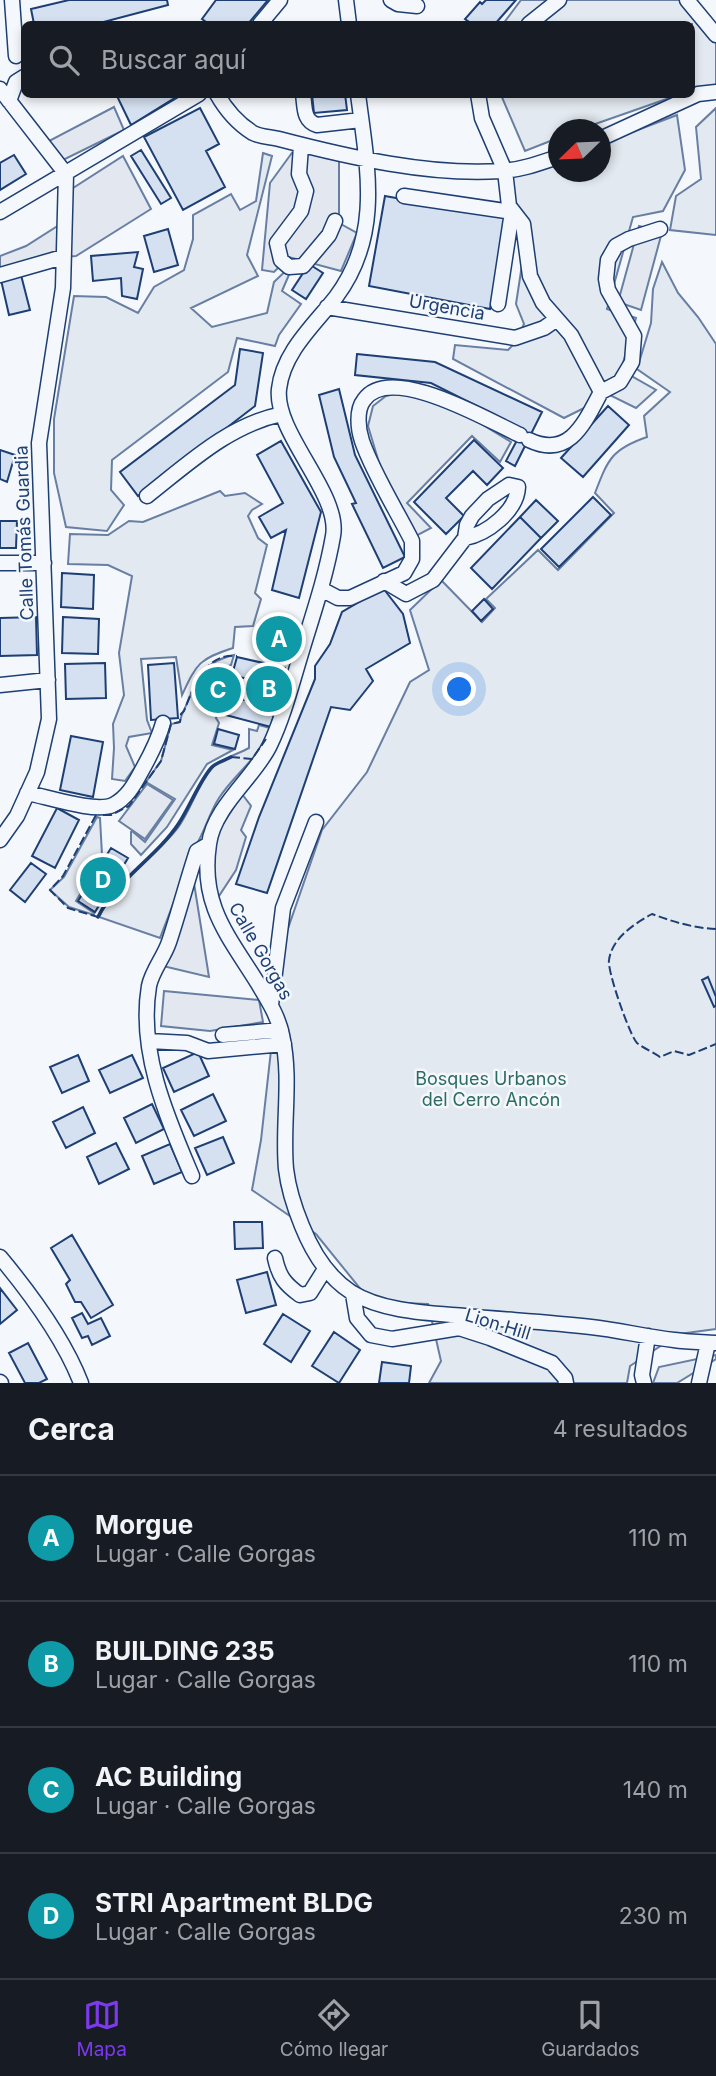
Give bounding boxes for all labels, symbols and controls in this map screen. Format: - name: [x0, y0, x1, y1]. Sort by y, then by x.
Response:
- search box: [21, 21, 695, 98]
- icon: search: [45, 41, 83, 79]
- text: Buscar aquí: [101, 44, 246, 75]
- north arrow: [548, 119, 611, 182]
- street label: Urgencia: [407, 290, 487, 324]
- street label: Calle Tomás Guardia: [10, 445, 38, 621]
- pin: A: [256, 613, 302, 665]
- pin: B: [246, 663, 292, 715]
- pin: C: [195, 664, 241, 716]
- your location: [442, 672, 476, 706]
- pin: D: [80, 854, 126, 906]
- street label: Calle Gorgas: [225, 899, 297, 1003]
- park label: Bosques Urbanos del Cerro Ancón: [415, 1068, 567, 1110]
- street label: Lion Hill: [463, 1304, 533, 1344]
- text: Cerca: [28, 1411, 115, 1447]
- text: 4 resultados: [553, 1415, 688, 1443]
- text: Morgue: [95, 1509, 193, 1540]
- text: A: [42, 1524, 60, 1552]
- text: 110 m: [628, 1524, 688, 1552]
- text: Lugar · Calle Gorgas: [95, 1540, 316, 1568]
- text: BUILDING 235: [95, 1635, 275, 1666]
- text: B: [43, 1650, 59, 1678]
- text: 110 m: [628, 1650, 688, 1678]
- text: Lugar · Calle Gorgas: [95, 1666, 316, 1694]
- text: AC Building: [95, 1761, 242, 1792]
- text: C: [42, 1776, 60, 1804]
- text: 140 m: [623, 1776, 688, 1804]
- text: Lugar · Calle Gorgas: [95, 1792, 316, 1820]
- text: STRI Apartment BLDG: [95, 1887, 373, 1918]
- text: D: [43, 1902, 59, 1930]
- text: 230 m: [619, 1902, 688, 1930]
- text: Lugar · Calle Gorgas: [95, 1918, 316, 1946]
- tab: Mapa: [76, 1996, 127, 2061]
- tab: Cómo llegar: [280, 1996, 388, 2061]
- tab: Guardados: [541, 1996, 639, 2061]

